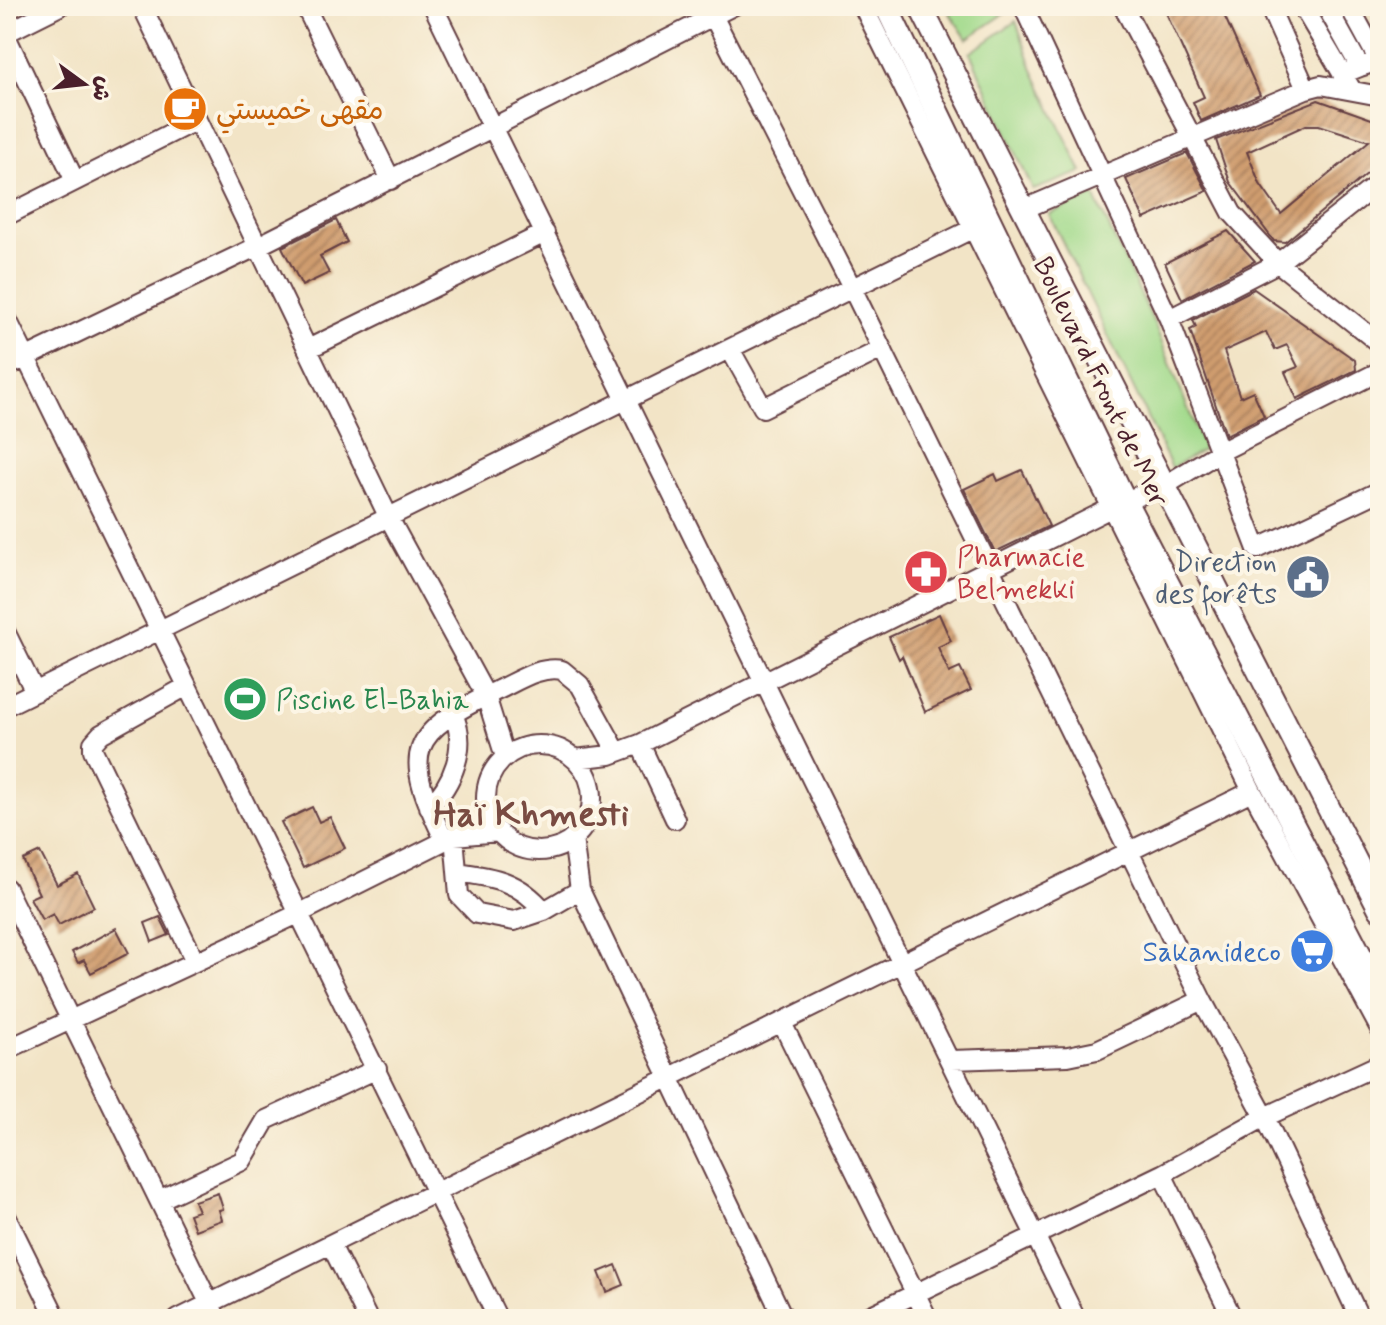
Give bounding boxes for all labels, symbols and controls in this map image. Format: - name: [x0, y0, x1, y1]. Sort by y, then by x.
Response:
- north arrow: [44, 44, 124, 124]
- text: ش: [85, 73, 118, 104]
- cafe icon: مقهى خميستي: [161, 85, 209, 133]
- place label: مقهى خميستي: [216, 93, 384, 134]
- street label: Boulevard Front de Mer: [1023, 251, 1176, 513]
- place label: Pharmacie Belmekki: [957, 540, 1085, 609]
- place label: Direction des forêts: [1155, 545, 1277, 616]
- pharmacy icon: Pharmacie Belmekki: [902, 548, 950, 596]
- public building icon: Direction des forêts: [1284, 553, 1332, 601]
- sports icon: Piscine El-Bahia: [221, 675, 269, 723]
- place label: Piscine El-Bahia: [276, 683, 469, 720]
- district label: Haï Khmesti: [433, 792, 629, 839]
- supermarket icon: Sakanideco: [1288, 927, 1336, 975]
- place label: Sakanideco: [1143, 935, 1281, 972]

